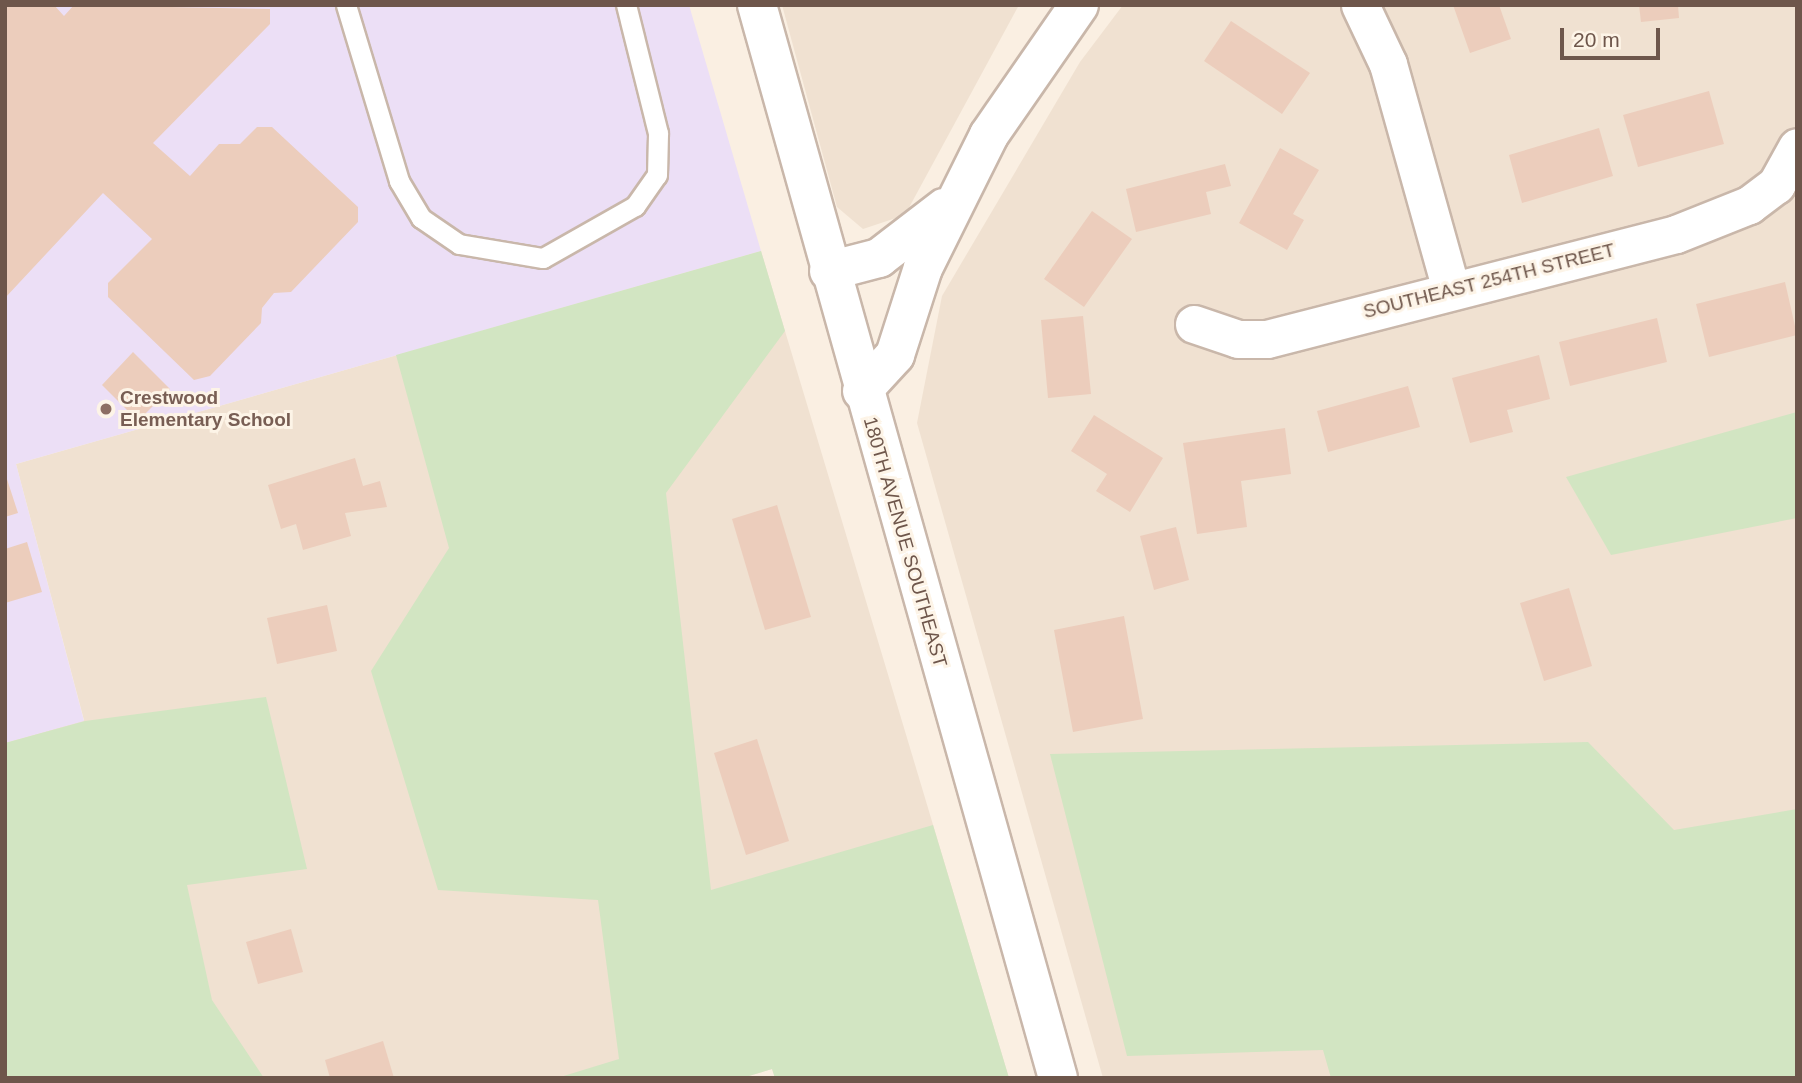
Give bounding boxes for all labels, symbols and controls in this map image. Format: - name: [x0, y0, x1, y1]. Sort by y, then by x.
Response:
- scale bar: [1564, 14, 1664, 58]
- text: 20 m: [1573, 28, 1620, 51]
- street label: SOUTHEAST 254TH STREET: [1361, 239, 1617, 323]
- place label: Crestwood Elementary School: [120, 387, 291, 431]
- marker: Crestwood Elementary School: [98, 401, 114, 417]
- street label: 180TH AVENUE SOUTHEAST: [858, 414, 952, 670]

